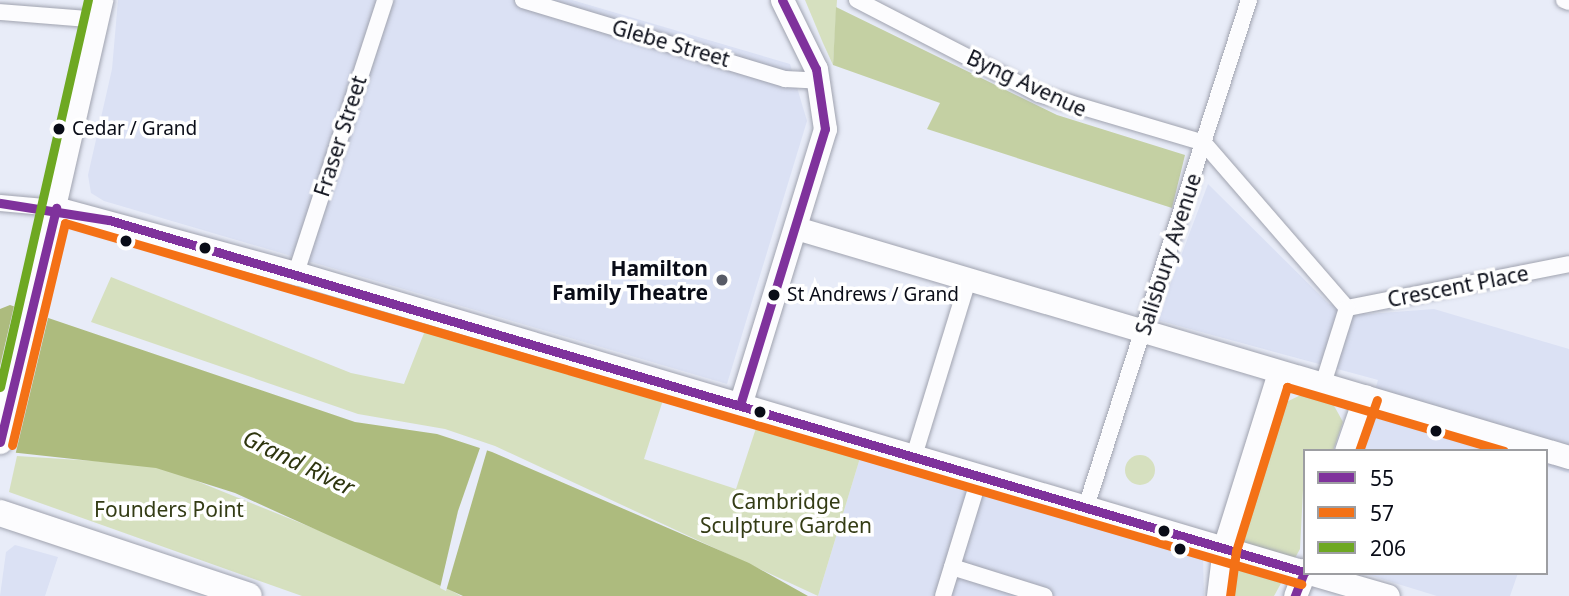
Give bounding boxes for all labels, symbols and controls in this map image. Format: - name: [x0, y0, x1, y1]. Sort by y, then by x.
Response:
- street label: Glebe Street: [609, 14, 733, 72]
- street label: Byng Avenue: [963, 44, 1091, 122]
- street label: Fraser Street: [309, 72, 371, 200]
- place label: Cedar / Grand: [72, 118, 197, 140]
- marker: Cedar / Grand: [52, 122, 66, 136]
- street label: Salisbury Avenue: [1130, 170, 1206, 338]
- unlabelled marker: [119, 234, 133, 248]
- unlabelled marker: [198, 241, 212, 255]
- place label: Hamilton Family Theatre: [552, 255, 708, 305]
- street label: Crescent Place: [1385, 260, 1531, 312]
- marker: Hamilton Family Theatre: [714, 272, 730, 288]
- place label: St Andrews / Grand: [787, 284, 959, 306]
- marker: St Andrews / Grand: [767, 288, 781, 302]
- unlabelled marker: [753, 405, 767, 419]
- water label: Grand River: [239, 423, 359, 501]
- unlabelled marker: [1429, 424, 1443, 438]
- legend: [1303, 449, 1548, 575]
- text: 55: [1370, 464, 1394, 492]
- park label: Cambridge Sculpture Garden: [700, 488, 872, 538]
- park label: Founders Point: [94, 496, 244, 522]
- text: 57: [1370, 499, 1394, 527]
- unlabelled marker: [1157, 524, 1171, 538]
- text: 206: [1370, 534, 1406, 562]
- unlabelled marker: [1173, 542, 1187, 556]

